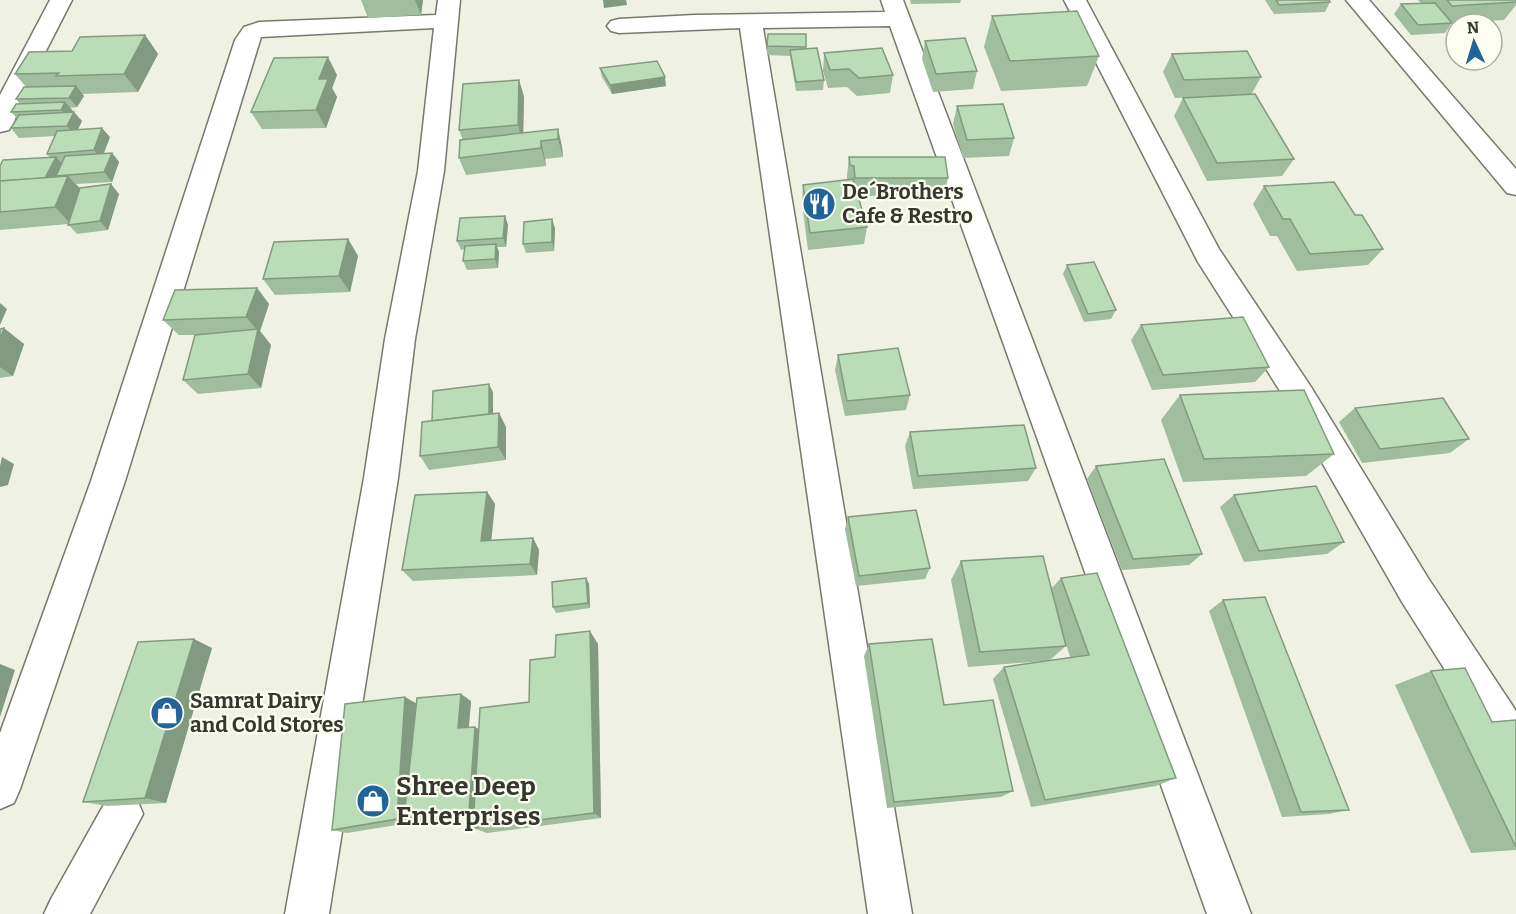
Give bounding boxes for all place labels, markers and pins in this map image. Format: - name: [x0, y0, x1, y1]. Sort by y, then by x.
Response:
- place label: De´Brothers Cafe & Restro: [842, 179, 973, 229]
- restaurant icon: De´Brothers Cafe & Restro: [801, 186, 837, 222]
- place label: Samrat Dairy and Cold Stores: [190, 688, 344, 738]
- shop icon: Samrat Dairy and Cold Stores: [149, 695, 185, 731]
- place label: Shree Deep Enterprises: [396, 771, 541, 832]
- shop icon: Shree Deep Enterprises: [355, 783, 391, 819]

